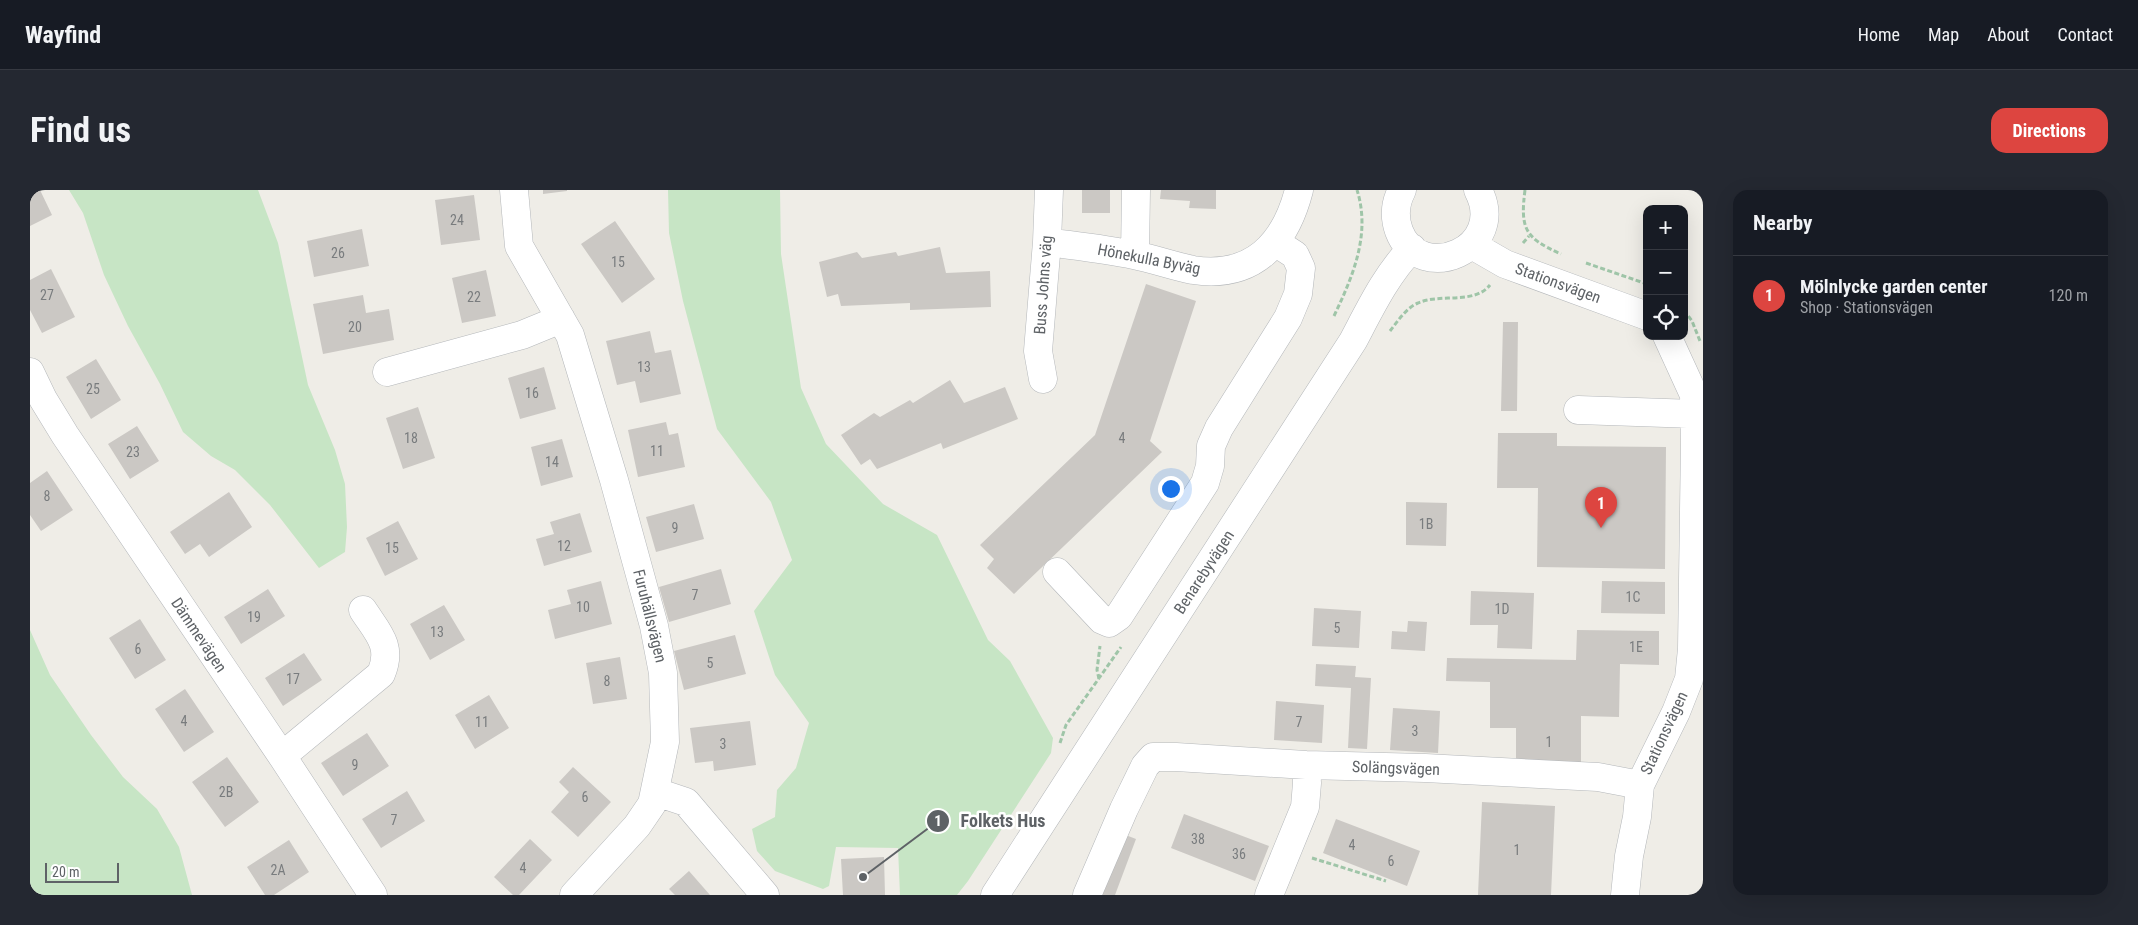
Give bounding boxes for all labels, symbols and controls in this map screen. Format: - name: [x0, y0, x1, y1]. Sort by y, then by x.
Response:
- text: Wayfind: [25, 21, 101, 49]
- text: Home: [1858, 24, 1900, 45]
- text: Map: [1928, 24, 1959, 45]
- text: About: [1987, 24, 2029, 45]
- text: Contact: [2057, 24, 2113, 45]
- button: Directions: [1991, 108, 2108, 153]
- text: Find us: [30, 110, 131, 151]
- map controls: [1643, 205, 1688, 340]
- button: +: [1643, 205, 1688, 250]
- text: Nearby: [1753, 211, 1812, 235]
- house number: 24: [450, 212, 464, 228]
- street label: Buss Johns väg: [1030, 235, 1056, 335]
- street label: Hönekulla Byväg: [1096, 240, 1202, 278]
- house number: 26: [331, 245, 345, 261]
- button: −: [1643, 250, 1688, 295]
- house number: 15: [611, 254, 625, 270]
- street label: Stationsvägen: [1513, 259, 1603, 307]
- text: Mölnlycke garden center: [1800, 275, 1988, 298]
- text: 1: [1765, 286, 1773, 305]
- text: 120 m: [2049, 286, 2088, 305]
- house number: 27: [40, 287, 54, 303]
- house number: 22: [467, 289, 481, 305]
- button: locate: [1643, 295, 1688, 340]
- text: Shop · Stationsvägen: [1800, 298, 1933, 317]
- house number: 20: [348, 319, 362, 335]
- house number: 13: [637, 359, 651, 375]
- house number: 25: [86, 381, 100, 397]
- house number: 16: [525, 385, 539, 401]
- house number: 18: [404, 430, 418, 446]
- house number: 4: [1119, 430, 1126, 446]
- house number: 11: [650, 443, 664, 459]
- house number: 23: [126, 444, 140, 460]
- house number: 14: [545, 454, 559, 470]
- your location: [1158, 476, 1184, 502]
- pin: 1: [1585, 487, 1617, 528]
- house number: 8: [44, 488, 51, 504]
- house number: 1B: [1419, 516, 1433, 532]
- house number: 9: [672, 520, 678, 536]
- street label: Benarebyvägen: [1170, 527, 1238, 617]
- house number: 12: [557, 538, 571, 554]
- house number: 15: [385, 540, 399, 556]
- street label: Furuhällsvägen: [629, 567, 671, 665]
- house number: 7: [692, 587, 699, 603]
- house number: 1C: [1626, 589, 1640, 605]
- street label: Dämmevägen: [167, 594, 231, 676]
- house number: 10: [576, 599, 590, 615]
- house number: 1D: [1495, 601, 1509, 617]
- house number: 19: [247, 609, 261, 625]
- house number: 5: [1334, 620, 1341, 636]
- house number: 13: [430, 624, 444, 640]
- house number: 1E: [1629, 639, 1643, 655]
- house number: 6: [135, 641, 142, 657]
- house number: 5: [707, 655, 714, 671]
- house number: 17: [286, 671, 300, 687]
- house number: 8: [604, 673, 611, 689]
- street label: Stationsvägen: [1636, 688, 1692, 778]
- house number: 4: [181, 713, 188, 729]
- house number: 11: [475, 714, 489, 730]
- house number: 7: [1296, 714, 1303, 730]
- house number: 3: [1412, 723, 1418, 739]
- house number: 1: [1546, 734, 1552, 750]
- house number: 3: [720, 736, 726, 752]
- house number: 9: [352, 757, 358, 773]
- street label: Solängsvägen: [1352, 757, 1440, 779]
- house number: 2B: [219, 784, 233, 800]
- house number: 6: [582, 789, 589, 805]
- callout: Folkets Hus: [926, 805, 1055, 838]
- text: Folkets Hus: [961, 810, 1045, 831]
- house number: 7: [391, 812, 398, 828]
- text: 1: [934, 812, 942, 830]
- house number: 38: [1191, 831, 1205, 847]
- house number: 4: [1349, 837, 1356, 853]
- house number: 1: [1514, 842, 1520, 858]
- house number: 36: [1232, 846, 1246, 862]
- house number: 6: [1388, 853, 1395, 869]
- scale bar: [45, 860, 119, 883]
- house number: 4: [520, 860, 527, 876]
- house number: 2A: [271, 862, 285, 878]
- text: 20 m: [52, 864, 80, 880]

